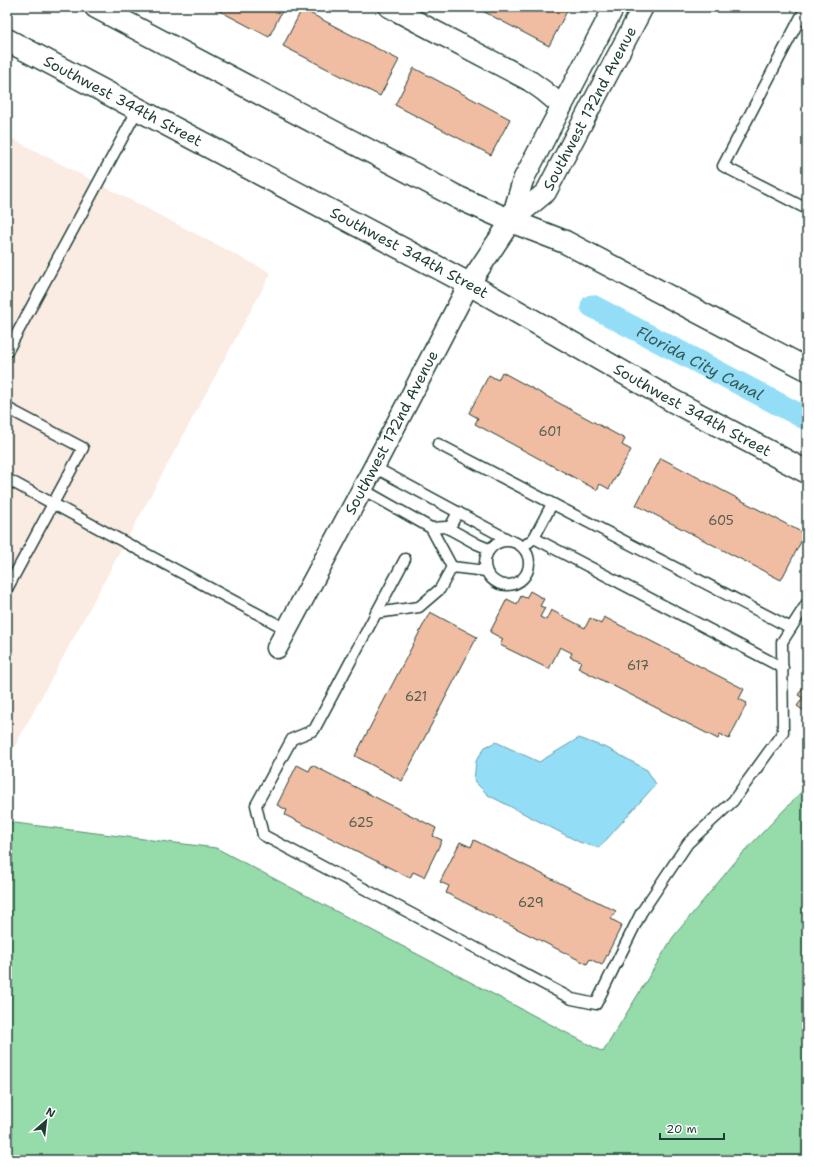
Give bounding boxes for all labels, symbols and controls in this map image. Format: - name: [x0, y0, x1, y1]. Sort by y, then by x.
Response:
- street label: Southwest 172nd Avenue: [539, 23, 641, 194]
- street label: Southwest 344th Street: [40, 51, 206, 151]
- street label: Southwest 344th Street: [327, 202, 492, 303]
- water label: Florida City Canal: [633, 321, 767, 405]
- street label: Southwest 172nd Avenue: [340, 347, 443, 518]
- street label: Southwest 344th Street: [610, 359, 775, 461]
- house number: 601: [539, 423, 561, 440]
- house number: 605: [708, 512, 734, 529]
- house number: 617: [627, 657, 649, 674]
- house number: 621: [405, 688, 427, 705]
- house number: 625: [348, 814, 374, 831]
- house number: 629: [518, 894, 544, 911]
- north arrow: [26, 1101, 66, 1141]
- text: N: [43, 1104, 58, 1121]
- scale bar: [660, 1115, 724, 1141]
- text: 20 m: [666, 1121, 697, 1137]

